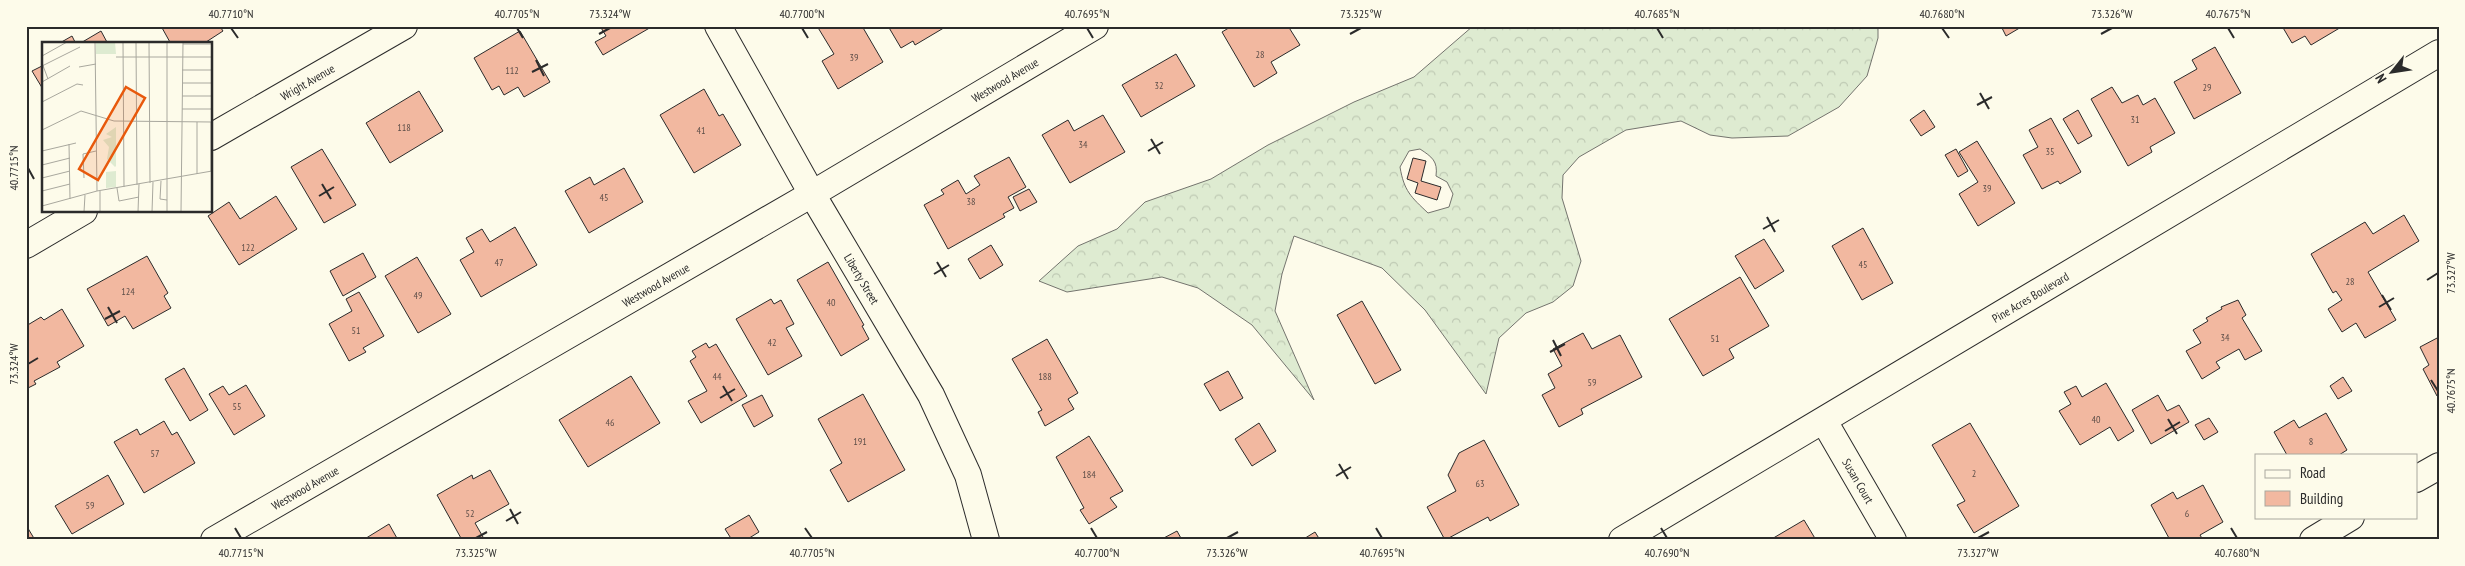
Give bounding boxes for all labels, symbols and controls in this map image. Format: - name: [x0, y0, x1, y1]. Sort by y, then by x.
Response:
- text: 40.7710°N: [208, 6, 254, 21]
- text: 40.7705°N: [494, 6, 540, 21]
- text: 73.324°W: [589, 6, 631, 21]
- text: 40.7700°N: [779, 6, 825, 21]
- text: 40.7695°N: [1064, 6, 1110, 21]
- text: 73.325°W: [1340, 6, 1382, 21]
- text: 40.7685°N: [1634, 6, 1680, 21]
- text: 40.7680°N: [1919, 6, 1965, 21]
- text: 73.326°W: [2091, 6, 2133, 21]
- text: 40.7675°N: [2205, 6, 2251, 21]
- inset map: [42, 42, 212, 212]
- house number: 28: [1256, 48, 1265, 61]
- north arrow: [2368, 48, 2418, 98]
- house number: 39: [850, 51, 859, 64]
- street label: Westwood Avenue: [969, 54, 1041, 105]
- street label: Wright Avenue: [277, 60, 337, 103]
- house number: 112: [505, 64, 519, 77]
- text: N: [2371, 71, 2390, 86]
- house number: 32: [1155, 79, 1164, 92]
- house number: 29: [2203, 81, 2212, 94]
- house number: 31: [2131, 113, 2140, 126]
- house number: 118: [397, 121, 411, 134]
- house number: 41: [697, 124, 706, 137]
- house number: 34: [1079, 138, 1088, 151]
- text: 40.7715°N: [6, 145, 21, 191]
- house number: 35: [2046, 145, 2055, 158]
- house number: 39: [1983, 182, 1992, 195]
- house number: 45: [600, 191, 609, 204]
- house number: 38: [967, 195, 976, 208]
- house number: 122: [241, 241, 255, 254]
- street label: Liberty Street: [841, 251, 883, 307]
- text: 73.327°W: [2443, 252, 2458, 294]
- house number: 47: [495, 256, 504, 269]
- house number: 45: [1859, 258, 1868, 271]
- street label: Westwood Avenue: [619, 259, 692, 310]
- street label: Pine Acres Boulevard: [1989, 268, 2071, 325]
- house number: 28: [2346, 275, 2355, 288]
- house number: 124: [121, 285, 135, 298]
- house number: 49: [414, 289, 423, 302]
- house number: 40: [827, 296, 836, 309]
- house number: 51: [352, 324, 361, 337]
- house number: 34: [2221, 331, 2230, 344]
- house number: 51: [1711, 332, 1720, 345]
- house number: 42: [768, 336, 777, 349]
- text: 73.324°W: [6, 343, 21, 385]
- text: 40.7675°N: [2443, 368, 2458, 414]
- house number: 44: [713, 370, 722, 383]
- house number: 188: [1038, 370, 1052, 383]
- house number: 59: [1588, 376, 1597, 389]
- house number: 55: [233, 400, 242, 413]
- house number: 40: [2092, 413, 2101, 426]
- house number: 46: [606, 416, 615, 429]
- house number: 191: [853, 435, 867, 448]
- house number: 8: [2309, 435, 2313, 448]
- house number: 57: [151, 447, 160, 460]
- legend: [2255, 454, 2418, 518]
- street label: Susan Court: [1840, 456, 1878, 506]
- street label: Westwood Avenue: [269, 462, 341, 513]
- text: Road: [2300, 463, 2326, 482]
- house number: 2: [1972, 467, 1976, 480]
- house number: 184: [1082, 468, 1096, 481]
- house number: 63: [1476, 477, 1485, 490]
- text: Building: [2300, 489, 2343, 508]
- house number: 59: [86, 499, 95, 512]
- house number: 52: [466, 507, 475, 520]
- house number: 6: [2185, 507, 2190, 520]
- text: 40.7715°N: [218, 545, 264, 560]
- text: 73.325°W: [455, 545, 497, 560]
- text: 40.7705°N: [789, 545, 835, 560]
- text: 40.7700°N: [1074, 545, 1120, 560]
- text: 73.326°W: [1206, 545, 1248, 560]
- text: 40.7695°N: [1359, 545, 1405, 560]
- text: 40.7690°N: [1644, 545, 1690, 560]
- text: 73.327°W: [1957, 545, 1999, 560]
- text: 40.7680°N: [2214, 545, 2260, 560]

